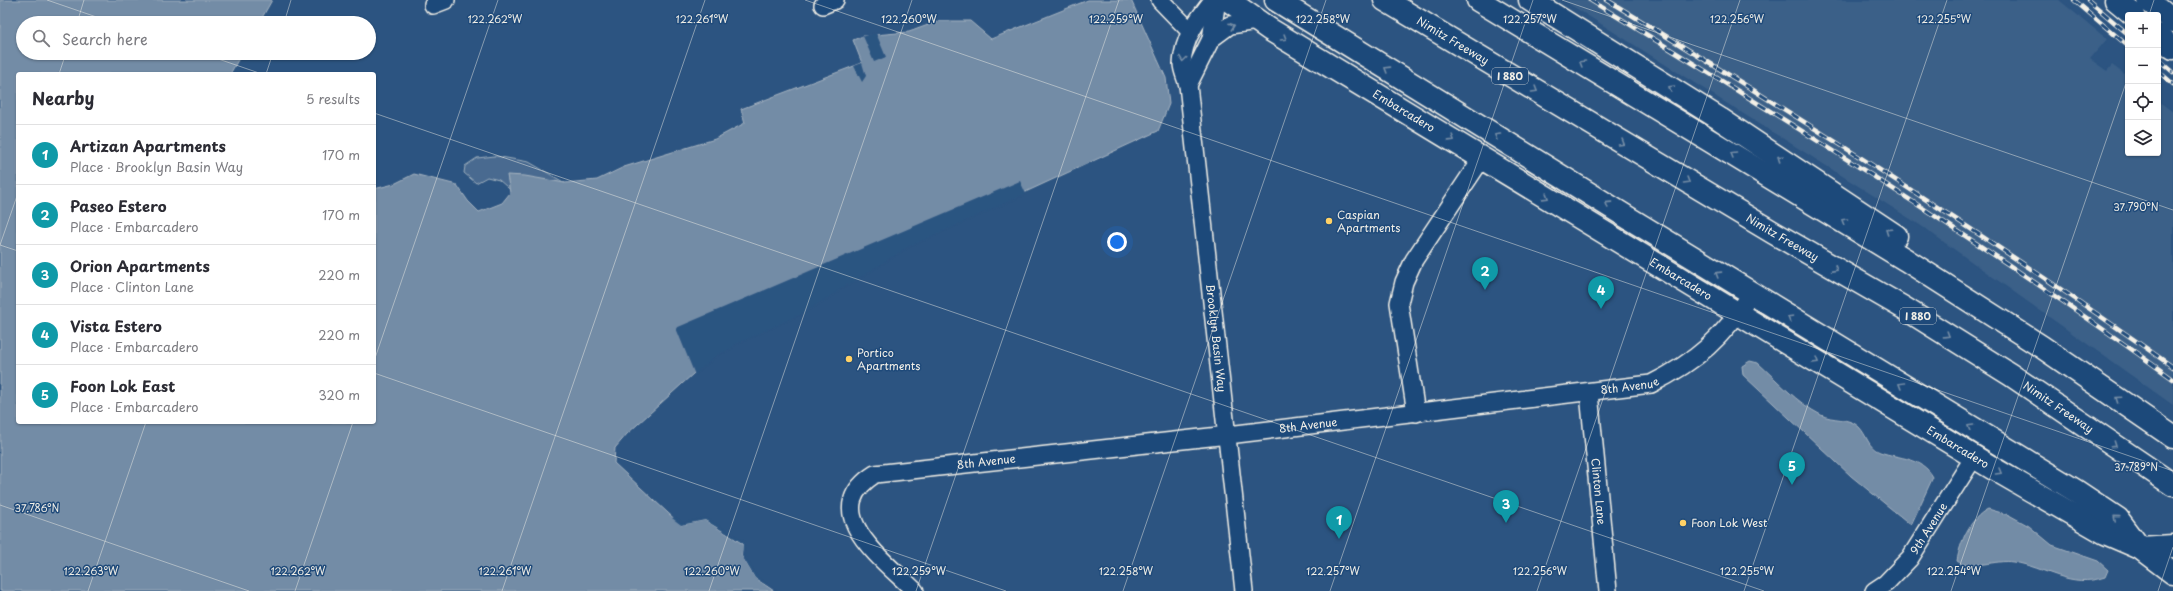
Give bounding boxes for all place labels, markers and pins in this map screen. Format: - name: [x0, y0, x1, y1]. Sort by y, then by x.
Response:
- place label: Caspian Apartments: [1337, 206, 1401, 236]
- marker: Caspian Apartments: [1324, 216, 1334, 226]
- pin: 2: [1472, 257, 1498, 290]
- pin: 4: [1588, 276, 1614, 309]
- place label: Portico Apartments: [857, 344, 921, 374]
- marker: Portico Apartments: [844, 354, 854, 364]
- pin: 5: [1779, 452, 1805, 485]
- pin: 3: [1493, 490, 1519, 523]
- pin: 1: [1326, 506, 1352, 539]
- place label: Foon Lok West: [1691, 514, 1768, 531]
- marker: Foon Lok West: [1678, 518, 1688, 528]

